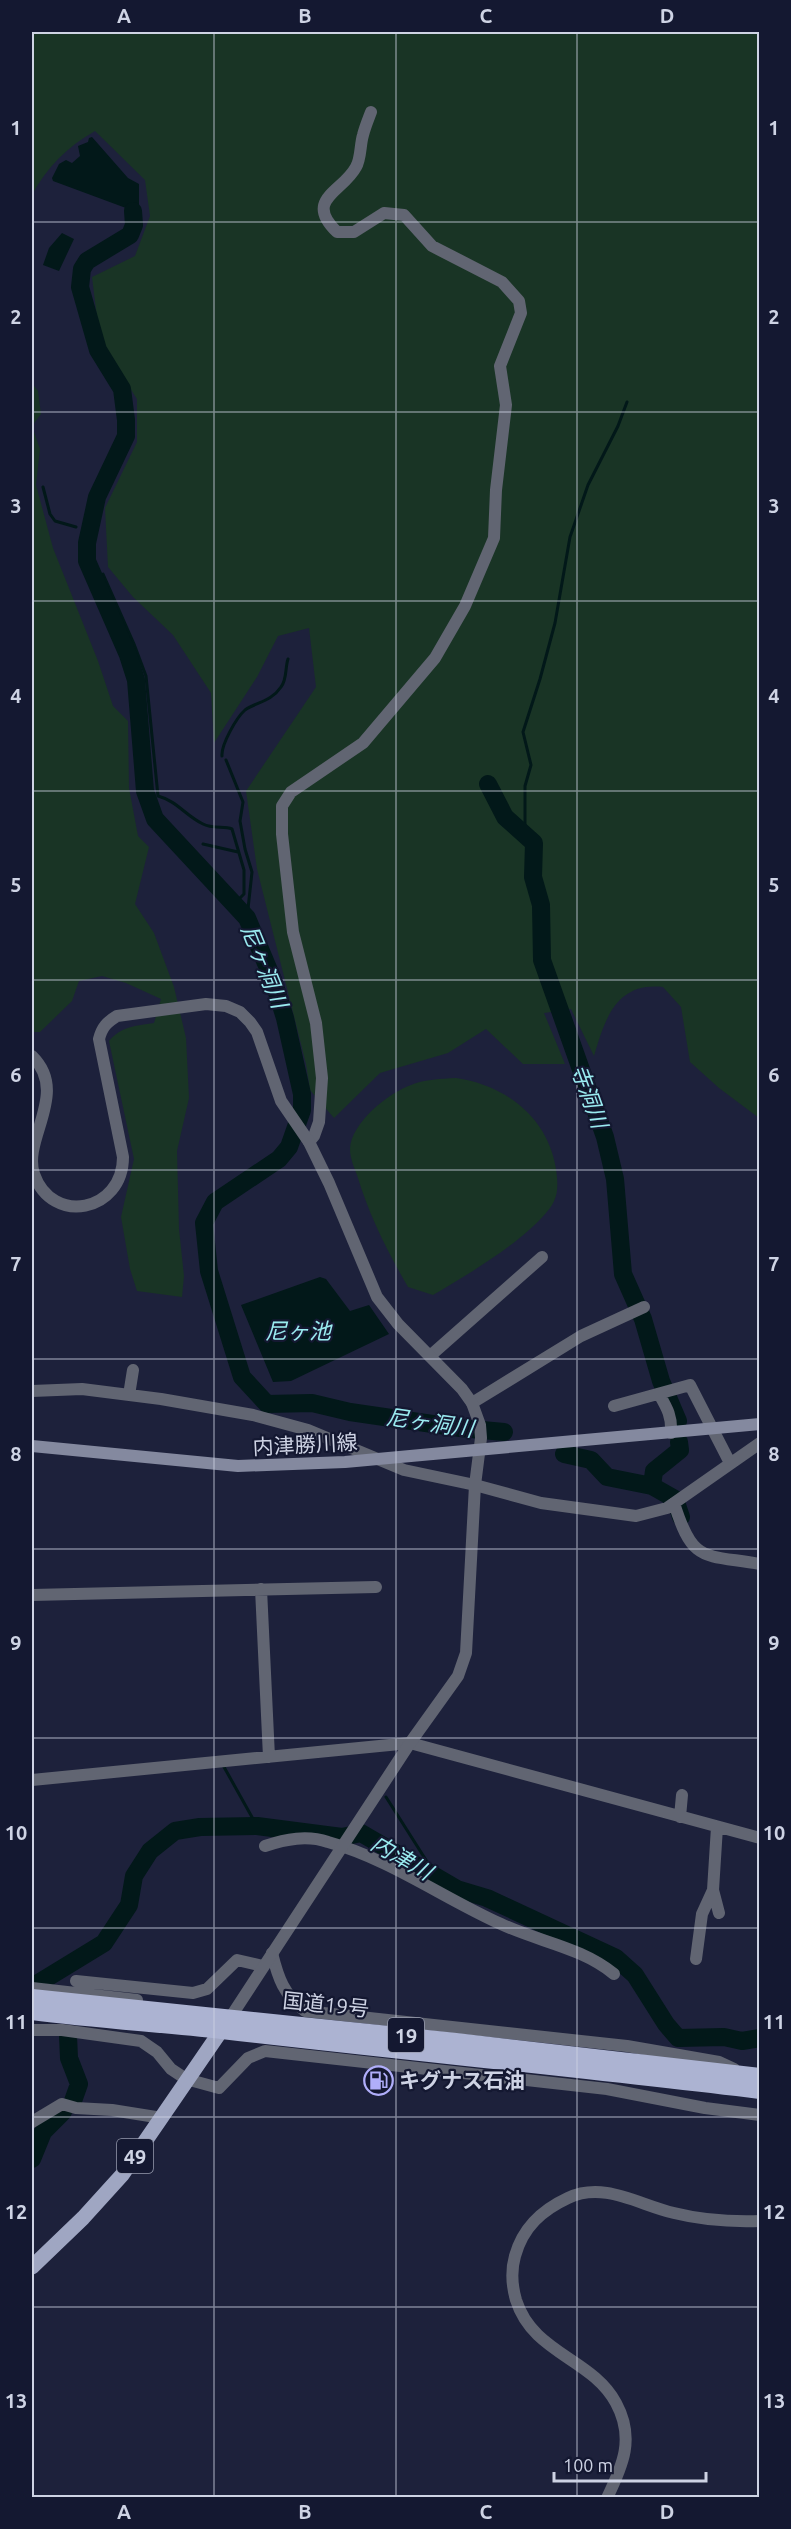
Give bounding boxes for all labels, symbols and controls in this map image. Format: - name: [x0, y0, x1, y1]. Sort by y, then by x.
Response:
- text: A: [117, 4, 131, 27]
- text: B: [298, 4, 312, 27]
- text: C: [480, 4, 493, 27]
- text: D: [660, 4, 674, 27]
- text: 1: [10, 116, 22, 139]
- text: 1: [768, 116, 780, 139]
- text: 2: [10, 305, 22, 328]
- text: 2: [768, 305, 780, 328]
- text: 3: [10, 494, 22, 517]
- text: 3: [768, 494, 780, 517]
- text: 4: [10, 684, 22, 707]
- text: 4: [768, 684, 780, 707]
- text: 5: [10, 873, 22, 896]
- text: 5: [768, 873, 780, 896]
- water label: 尼ヶ洞川: [237, 921, 294, 1013]
- water label: 寺洞川: [567, 1061, 614, 1133]
- text: 6: [10, 1063, 22, 1086]
- text: 6: [768, 1063, 780, 1086]
- text: 7: [10, 1252, 22, 1275]
- text: 7: [768, 1252, 780, 1275]
- water label: 尼ヶ池: [265, 1318, 333, 1343]
- water label: 尼ヶ洞川: [385, 1403, 477, 1441]
- street label: 内津勝川線: [252, 1429, 358, 1459]
- text: 8: [10, 1442, 22, 1465]
- text: 8: [768, 1442, 780, 1465]
- text: 9: [10, 1631, 22, 1654]
- text: 9: [768, 1631, 780, 1654]
- text: 10: [5, 1821, 27, 1844]
- text: 10: [763, 1821, 785, 1844]
- water label: 内津川: [367, 1830, 439, 1885]
- street label: 国道19号: [282, 1988, 370, 2020]
- text: 11: [5, 2010, 27, 2033]
- text: 11: [763, 2010, 785, 2033]
- road number: 19: [388, 2018, 424, 2052]
- fuel station icon: キグナス石油: [362, 2064, 394, 2096]
- place label: キグナス石油: [399, 2068, 525, 2092]
- road number: 49: [117, 2139, 153, 2173]
- text: 12: [5, 2200, 27, 2223]
- text: 12: [763, 2200, 785, 2223]
- text: 13: [5, 2389, 27, 2412]
- text: 13: [763, 2389, 785, 2412]
- scale bar: [554, 2445, 706, 2483]
- text: 100 m: [563, 2455, 613, 2475]
- text: A: [117, 2500, 131, 2523]
- text: B: [298, 2500, 312, 2523]
- text: C: [480, 2500, 493, 2523]
- text: D: [660, 2500, 674, 2523]

